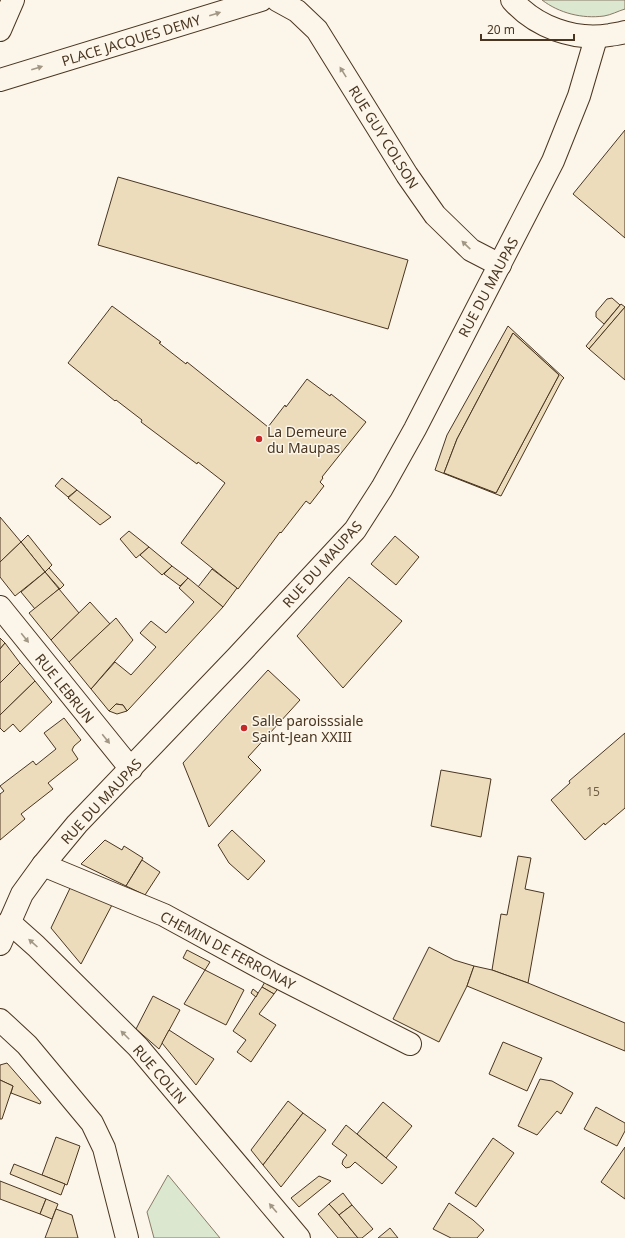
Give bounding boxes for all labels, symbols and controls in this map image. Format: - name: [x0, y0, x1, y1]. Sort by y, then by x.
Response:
- street label: PLACE JACQUES DEMY: [59, 10, 203, 70]
- one-way arrow: [209, 11, 221, 17]
- scale bar: [481, 16, 574, 42]
- text: 20 m: [487, 21, 515, 38]
- one-way arrow: [32, 65, 44, 71]
- one-way arrow: [339, 67, 347, 77]
- street label: RUE GUY COLSON: [345, 82, 423, 192]
- street label: RUE DU MAUPAS: [454, 233, 523, 340]
- one-way arrow: [461, 240, 471, 250]
- place label: La Demeure du Maupas: [267, 422, 347, 457]
- marker: La Demeure du Maupas: [254, 434, 264, 444]
- street label: RUE DU MAUPAS: [278, 516, 366, 612]
- one-way arrow: [20, 632, 29, 643]
- street label: RUE LEBRUN: [31, 649, 99, 727]
- place label: Salle paroisssiale Saint-Jean XXIII: [252, 711, 364, 746]
- marker: Salle paroisssiale Saint-Jean XXIII: [239, 723, 249, 733]
- one-way arrow: [102, 733, 111, 744]
- street label: RUE DU MAUPAS: [56, 754, 146, 848]
- house number: 15: [586, 783, 600, 800]
- street label: CHEMIN DE FERRONAY: [157, 906, 299, 994]
- one-way arrow: [28, 938, 38, 948]
- one-way arrow: [120, 1030, 130, 1040]
- street label: RUE COLIN: [129, 1040, 191, 1108]
- one-way arrow: [269, 1203, 278, 1214]

